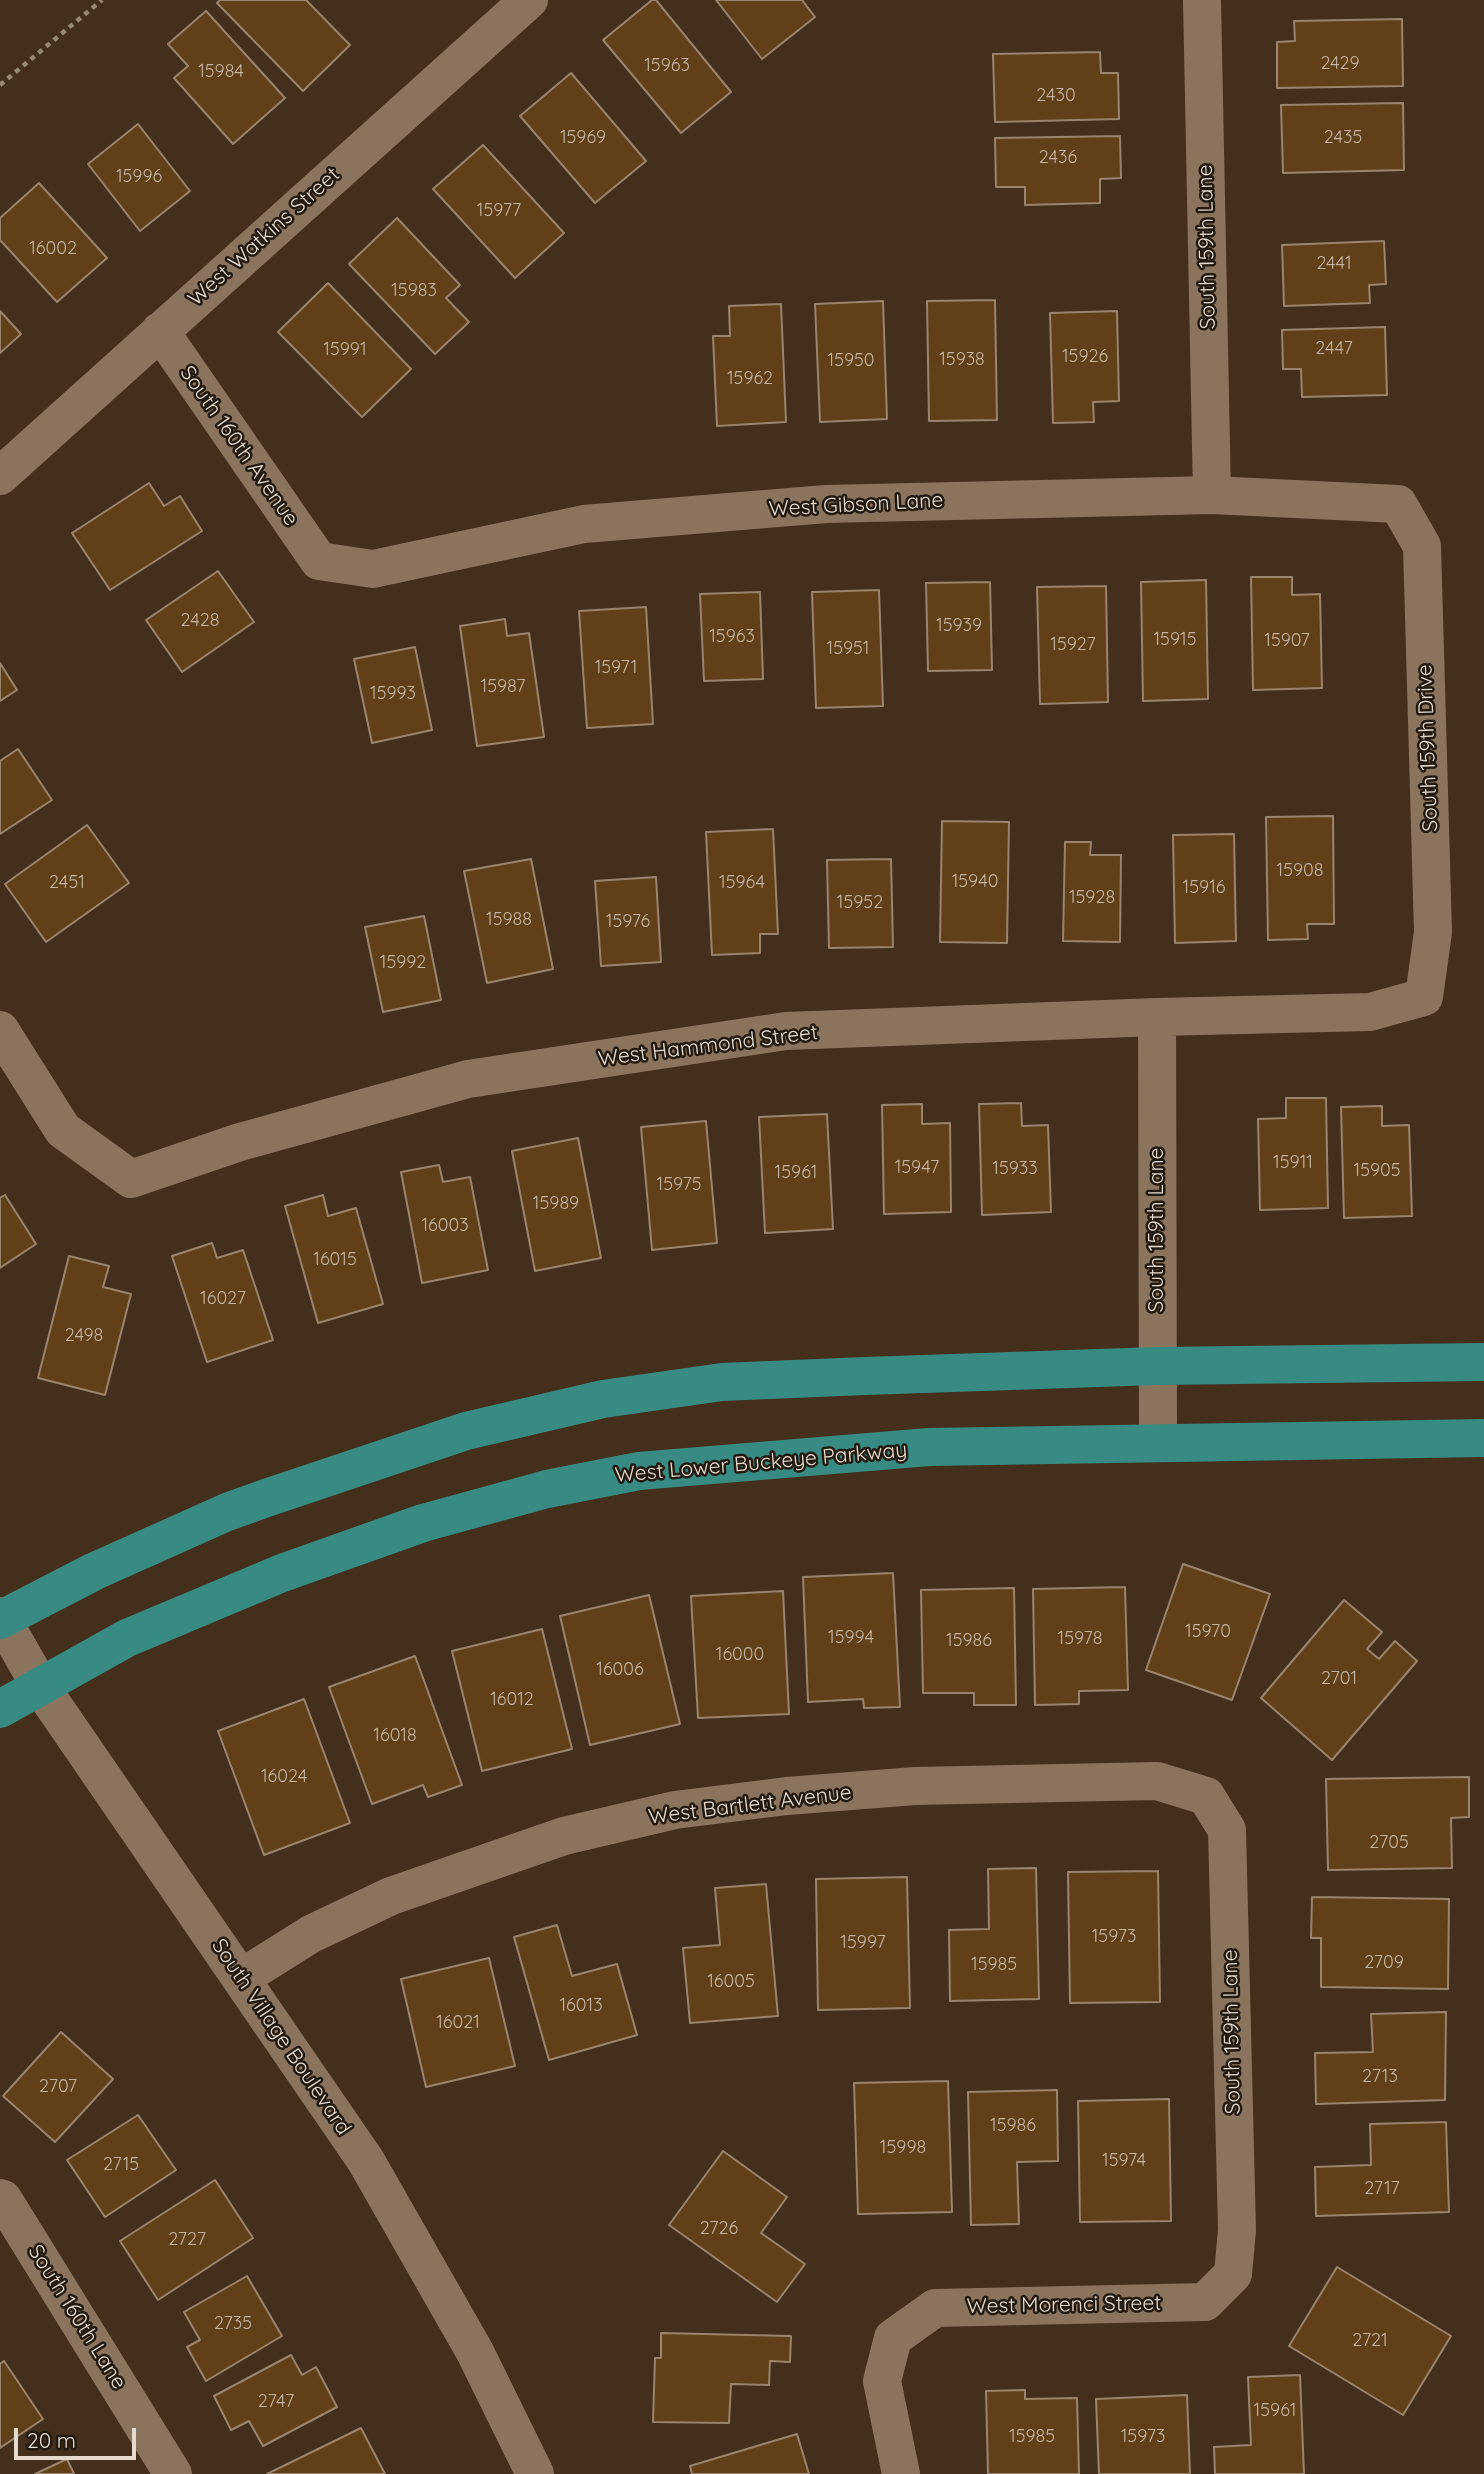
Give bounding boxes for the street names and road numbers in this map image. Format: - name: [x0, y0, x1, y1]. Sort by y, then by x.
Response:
- street label: West Watkins Street: [183, 162, 345, 312]
- street label: South 159th Lane: [1193, 164, 1221, 330]
- street label: South 160th Avenue: [174, 361, 304, 531]
- street label: West Gibson Lane: [768, 488, 944, 522]
- street label: South 159th Drive: [1412, 664, 1444, 832]
- street label: West Hammond Street: [597, 1020, 819, 1072]
- street label: South 159th Lane: [1144, 1148, 1170, 1312]
- street label: West Lower Buckeye Parkway: [614, 1438, 908, 1488]
- street label: West Bartlett Avenue: [647, 1780, 853, 1830]
- street label: South Village Boulevard: [206, 1934, 356, 2140]
- street label: South 159th Lane: [1218, 1949, 1246, 2115]
- street label: South 160th Lane: [22, 2240, 132, 2394]
- street label: West Morenci Street: [966, 2291, 1162, 2319]

